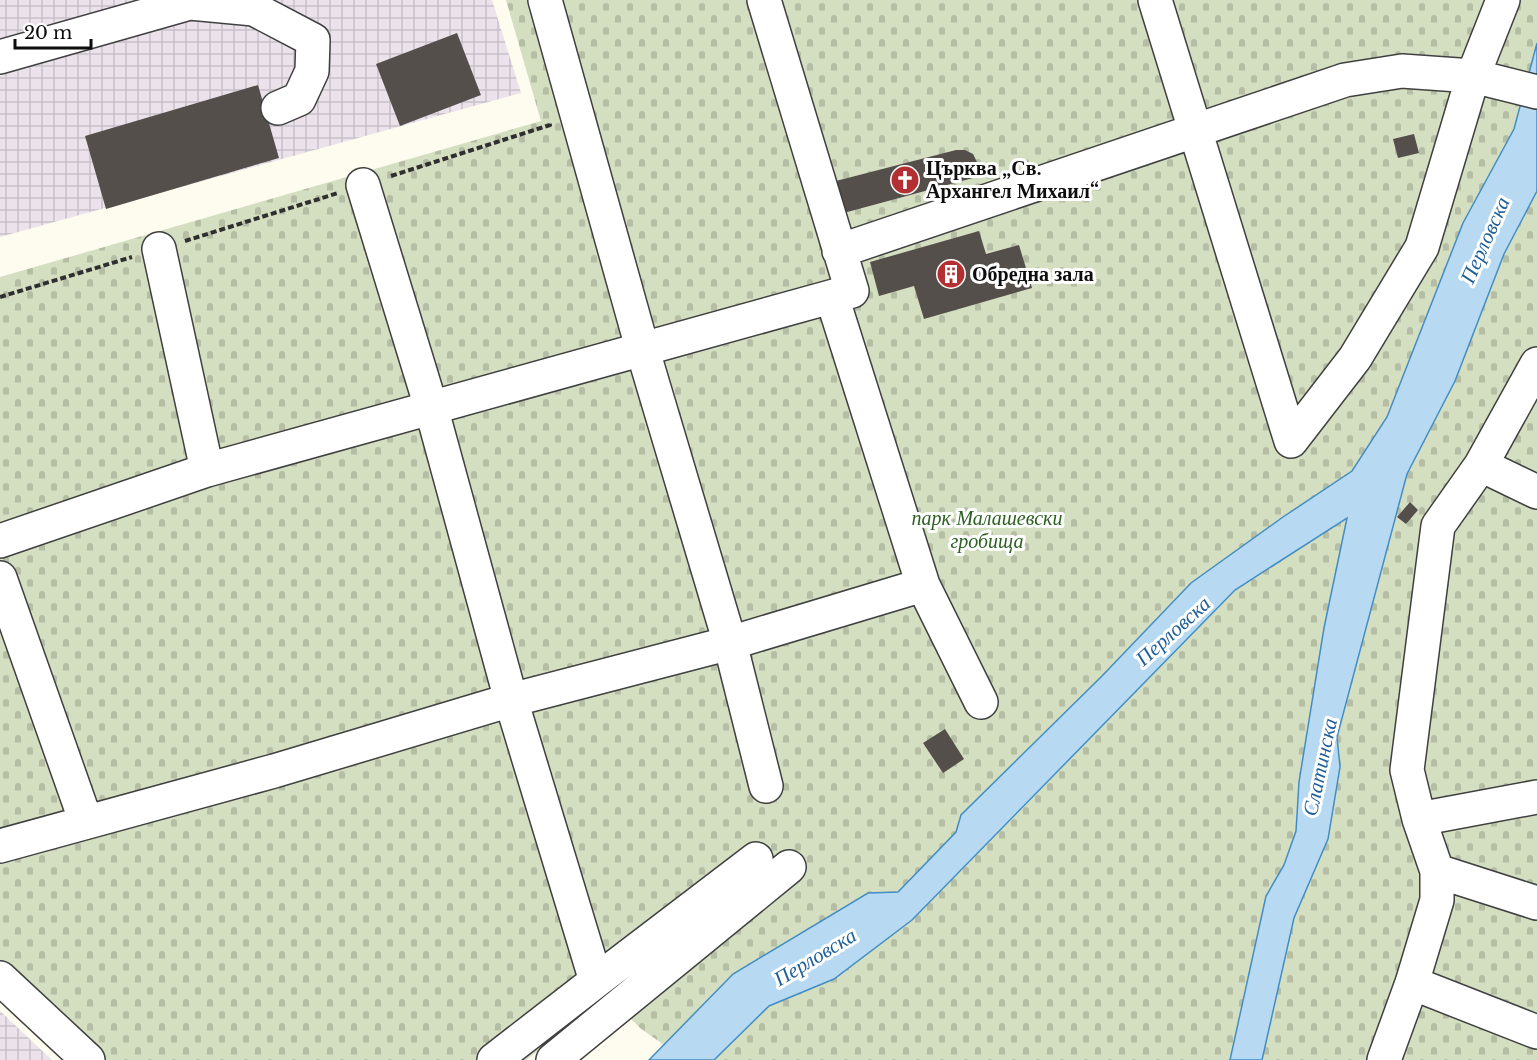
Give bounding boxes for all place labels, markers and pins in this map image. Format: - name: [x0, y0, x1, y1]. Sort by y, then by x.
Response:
- place label: Църква „Св. Архангел Михаил“: [926, 156, 1099, 203]
- church icon: Църква „Св. Архангел Михаил“: [889, 164, 921, 196]
- building icon: Обредна зала: [935, 258, 967, 290]
- place label: Обредна зала: [972, 262, 1094, 286]

